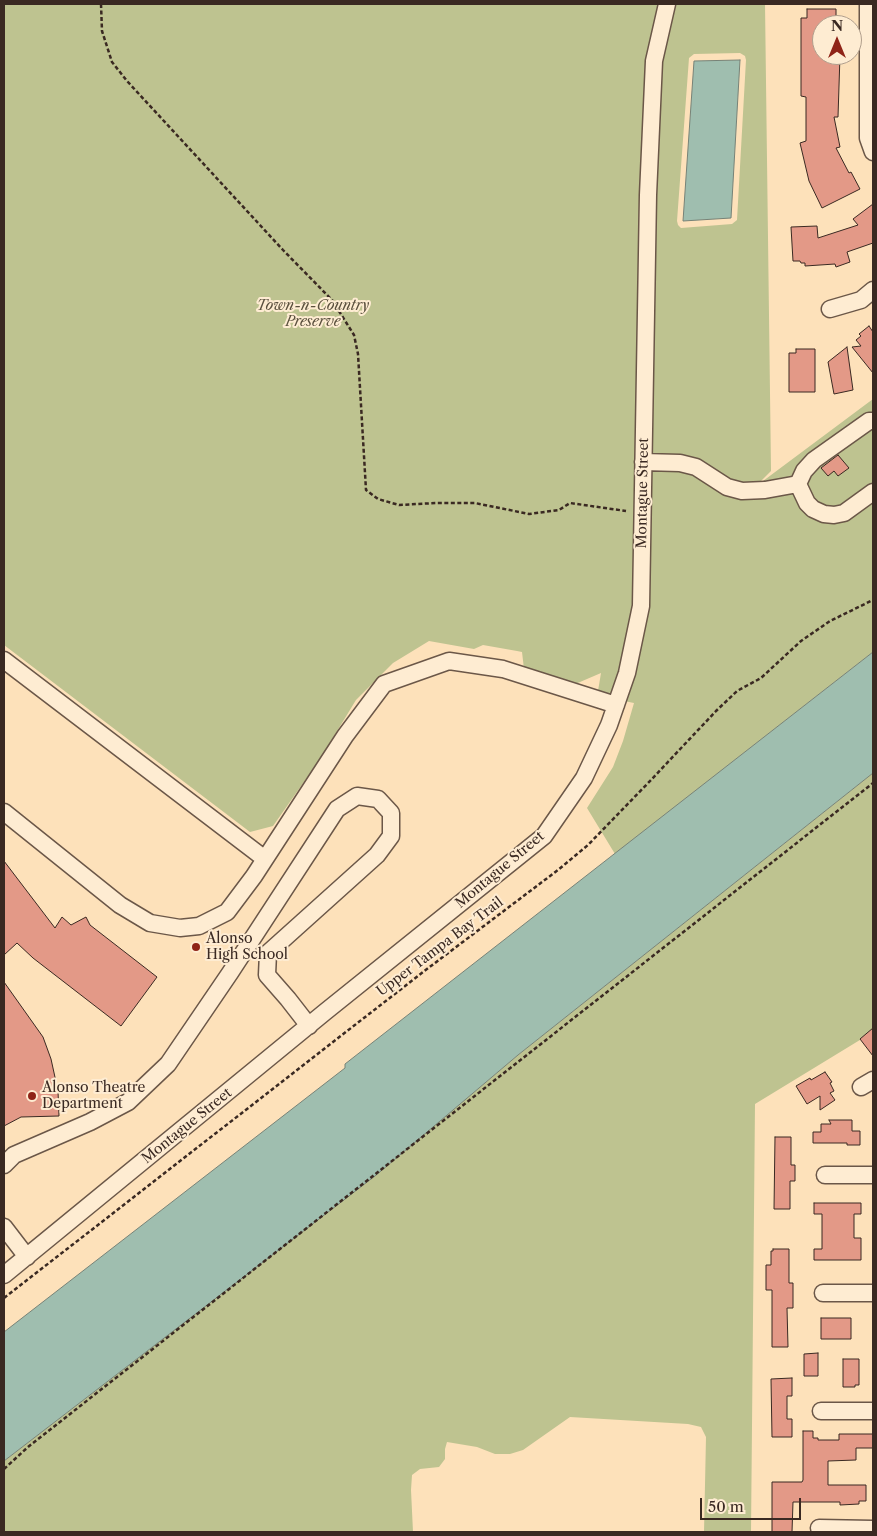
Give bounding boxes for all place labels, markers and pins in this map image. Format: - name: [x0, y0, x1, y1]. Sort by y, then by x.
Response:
- place label: Alonso High School: [206, 931, 288, 964]
- marker: Alonso High School: [190, 941, 202, 953]
- place label: Alonso Theatre Department: [42, 1080, 145, 1112]
- marker: Alonso Theatre Department: [26, 1090, 38, 1102]

